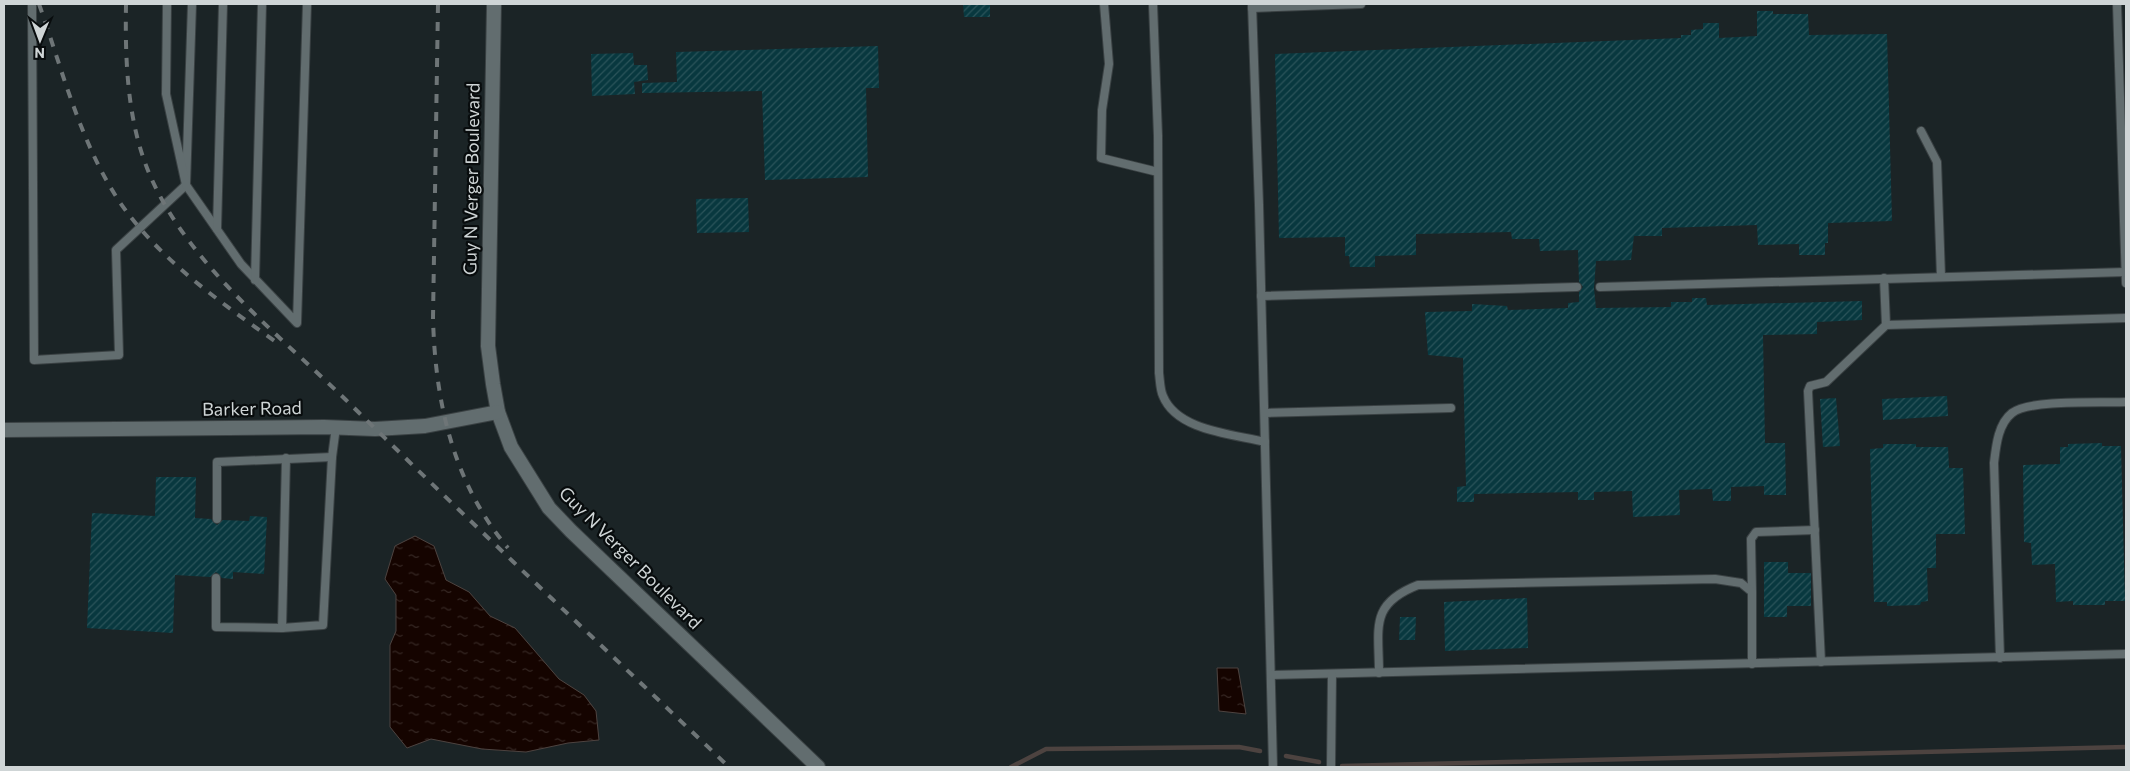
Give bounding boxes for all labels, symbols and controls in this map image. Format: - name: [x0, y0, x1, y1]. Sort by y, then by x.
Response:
- north arrow: [15, 15, 65, 65]
- text: N: [34, 45, 45, 62]
- street label: Guy N Verger Boulevard: [458, 83, 484, 275]
- street label: Barker Road: [202, 396, 302, 420]
- street label: Guy N Verger Boulevard: [555, 481, 707, 633]

